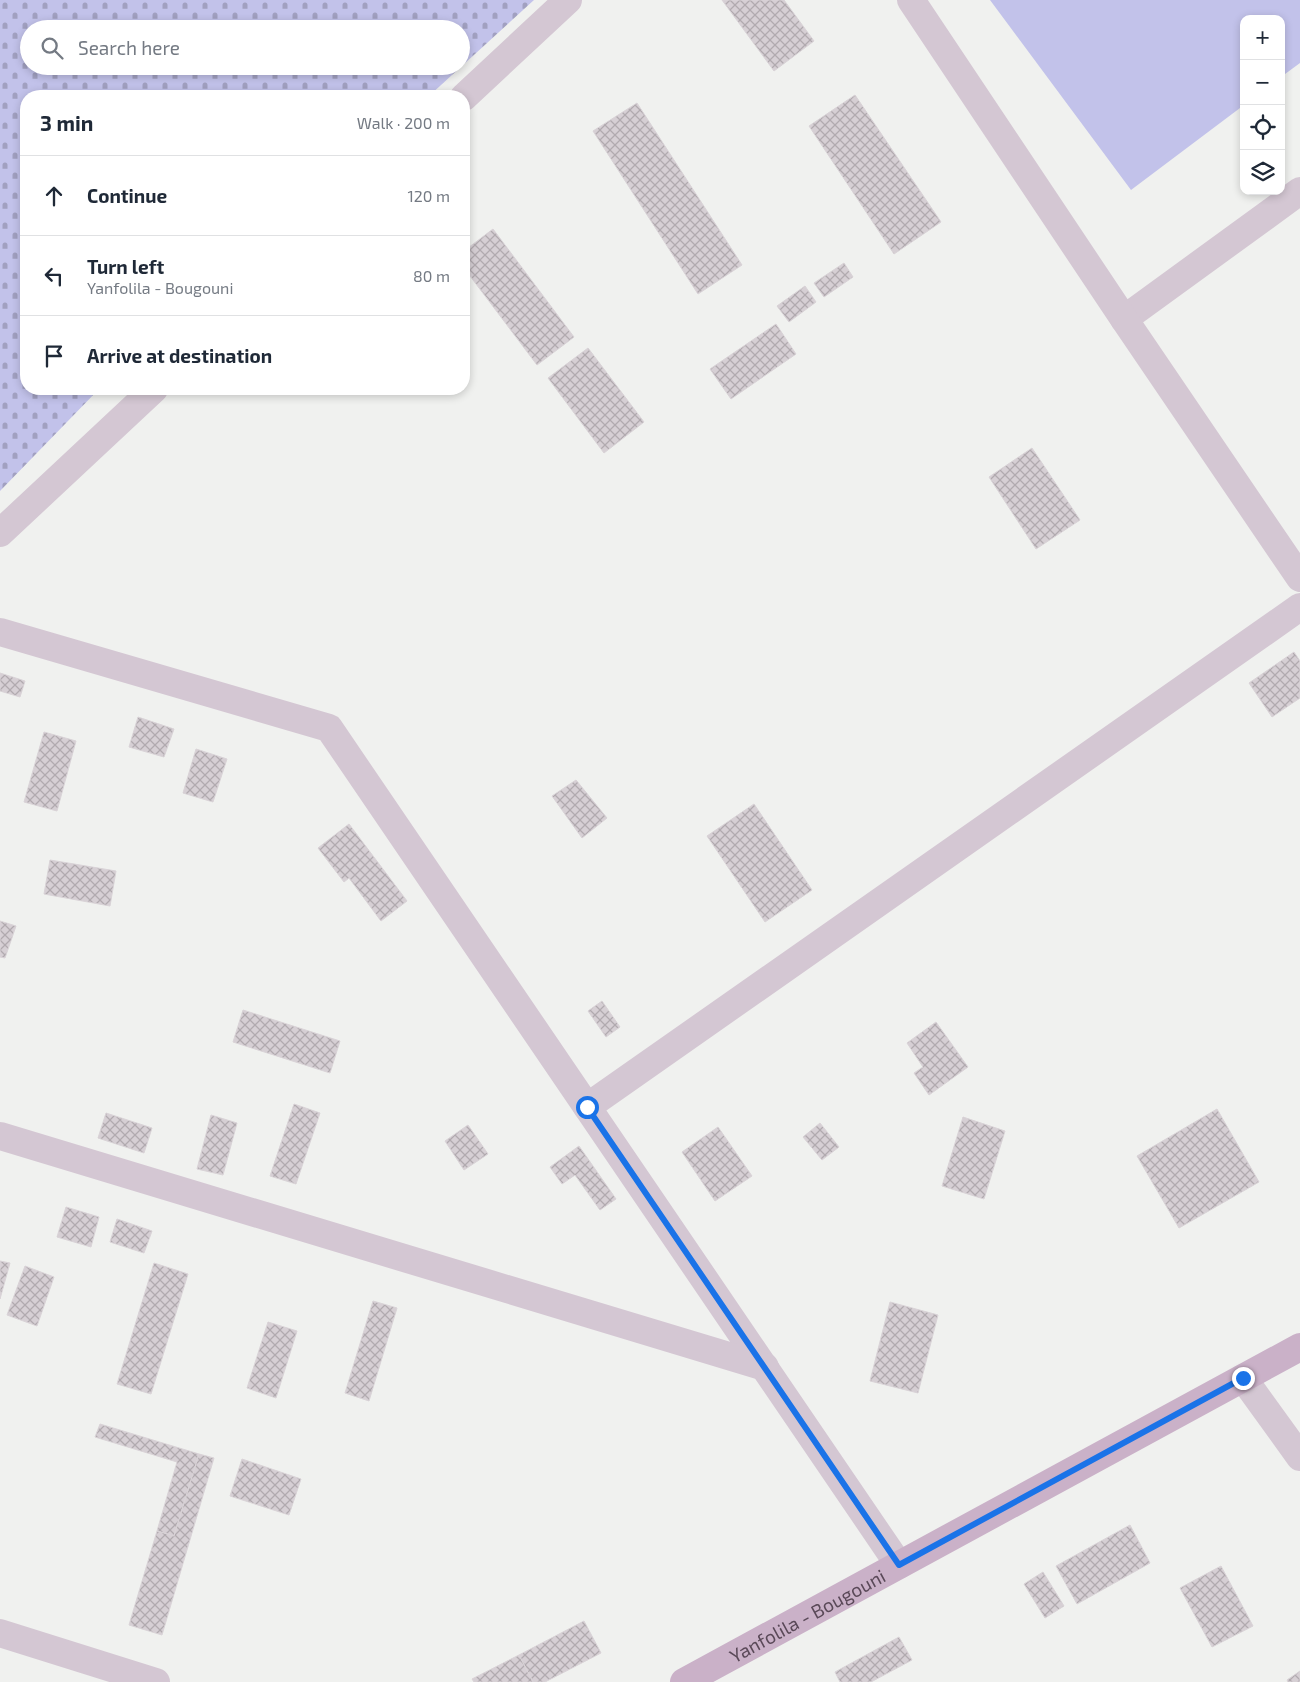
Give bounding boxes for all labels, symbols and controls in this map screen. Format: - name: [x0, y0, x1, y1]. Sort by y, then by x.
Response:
- map controls: [1240, 15, 1285, 195]
- button: +: [1240, 15, 1285, 60]
- search box: [20, 20, 470, 75]
- icon: search: [38, 34, 66, 62]
- text: Search here: [78, 36, 180, 59]
- button: −: [1240, 60, 1285, 105]
- button: locate: [1240, 105, 1285, 150]
- text: 3 min: [40, 110, 93, 135]
- text: Walk · 200 m: [357, 113, 450, 132]
- button: layers: [1240, 150, 1285, 195]
- icon: ahead: [40, 182, 68, 210]
- text: Continue: [87, 184, 167, 207]
- text: 120 m: [407, 186, 450, 205]
- text: Turn left: [87, 255, 164, 278]
- icon: left: [40, 262, 68, 290]
- text: 80 m: [413, 266, 450, 285]
- text: Yanfolila - Bougouni: [87, 278, 233, 297]
- icon: arrive: [40, 342, 68, 370]
- text: Arrive at destination: [87, 344, 272, 367]
- route start: [576, 1096, 599, 1119]
- route end: [1232, 1367, 1255, 1390]
- street label: Yanfolila - Bougouni: [725, 1563, 889, 1667]

